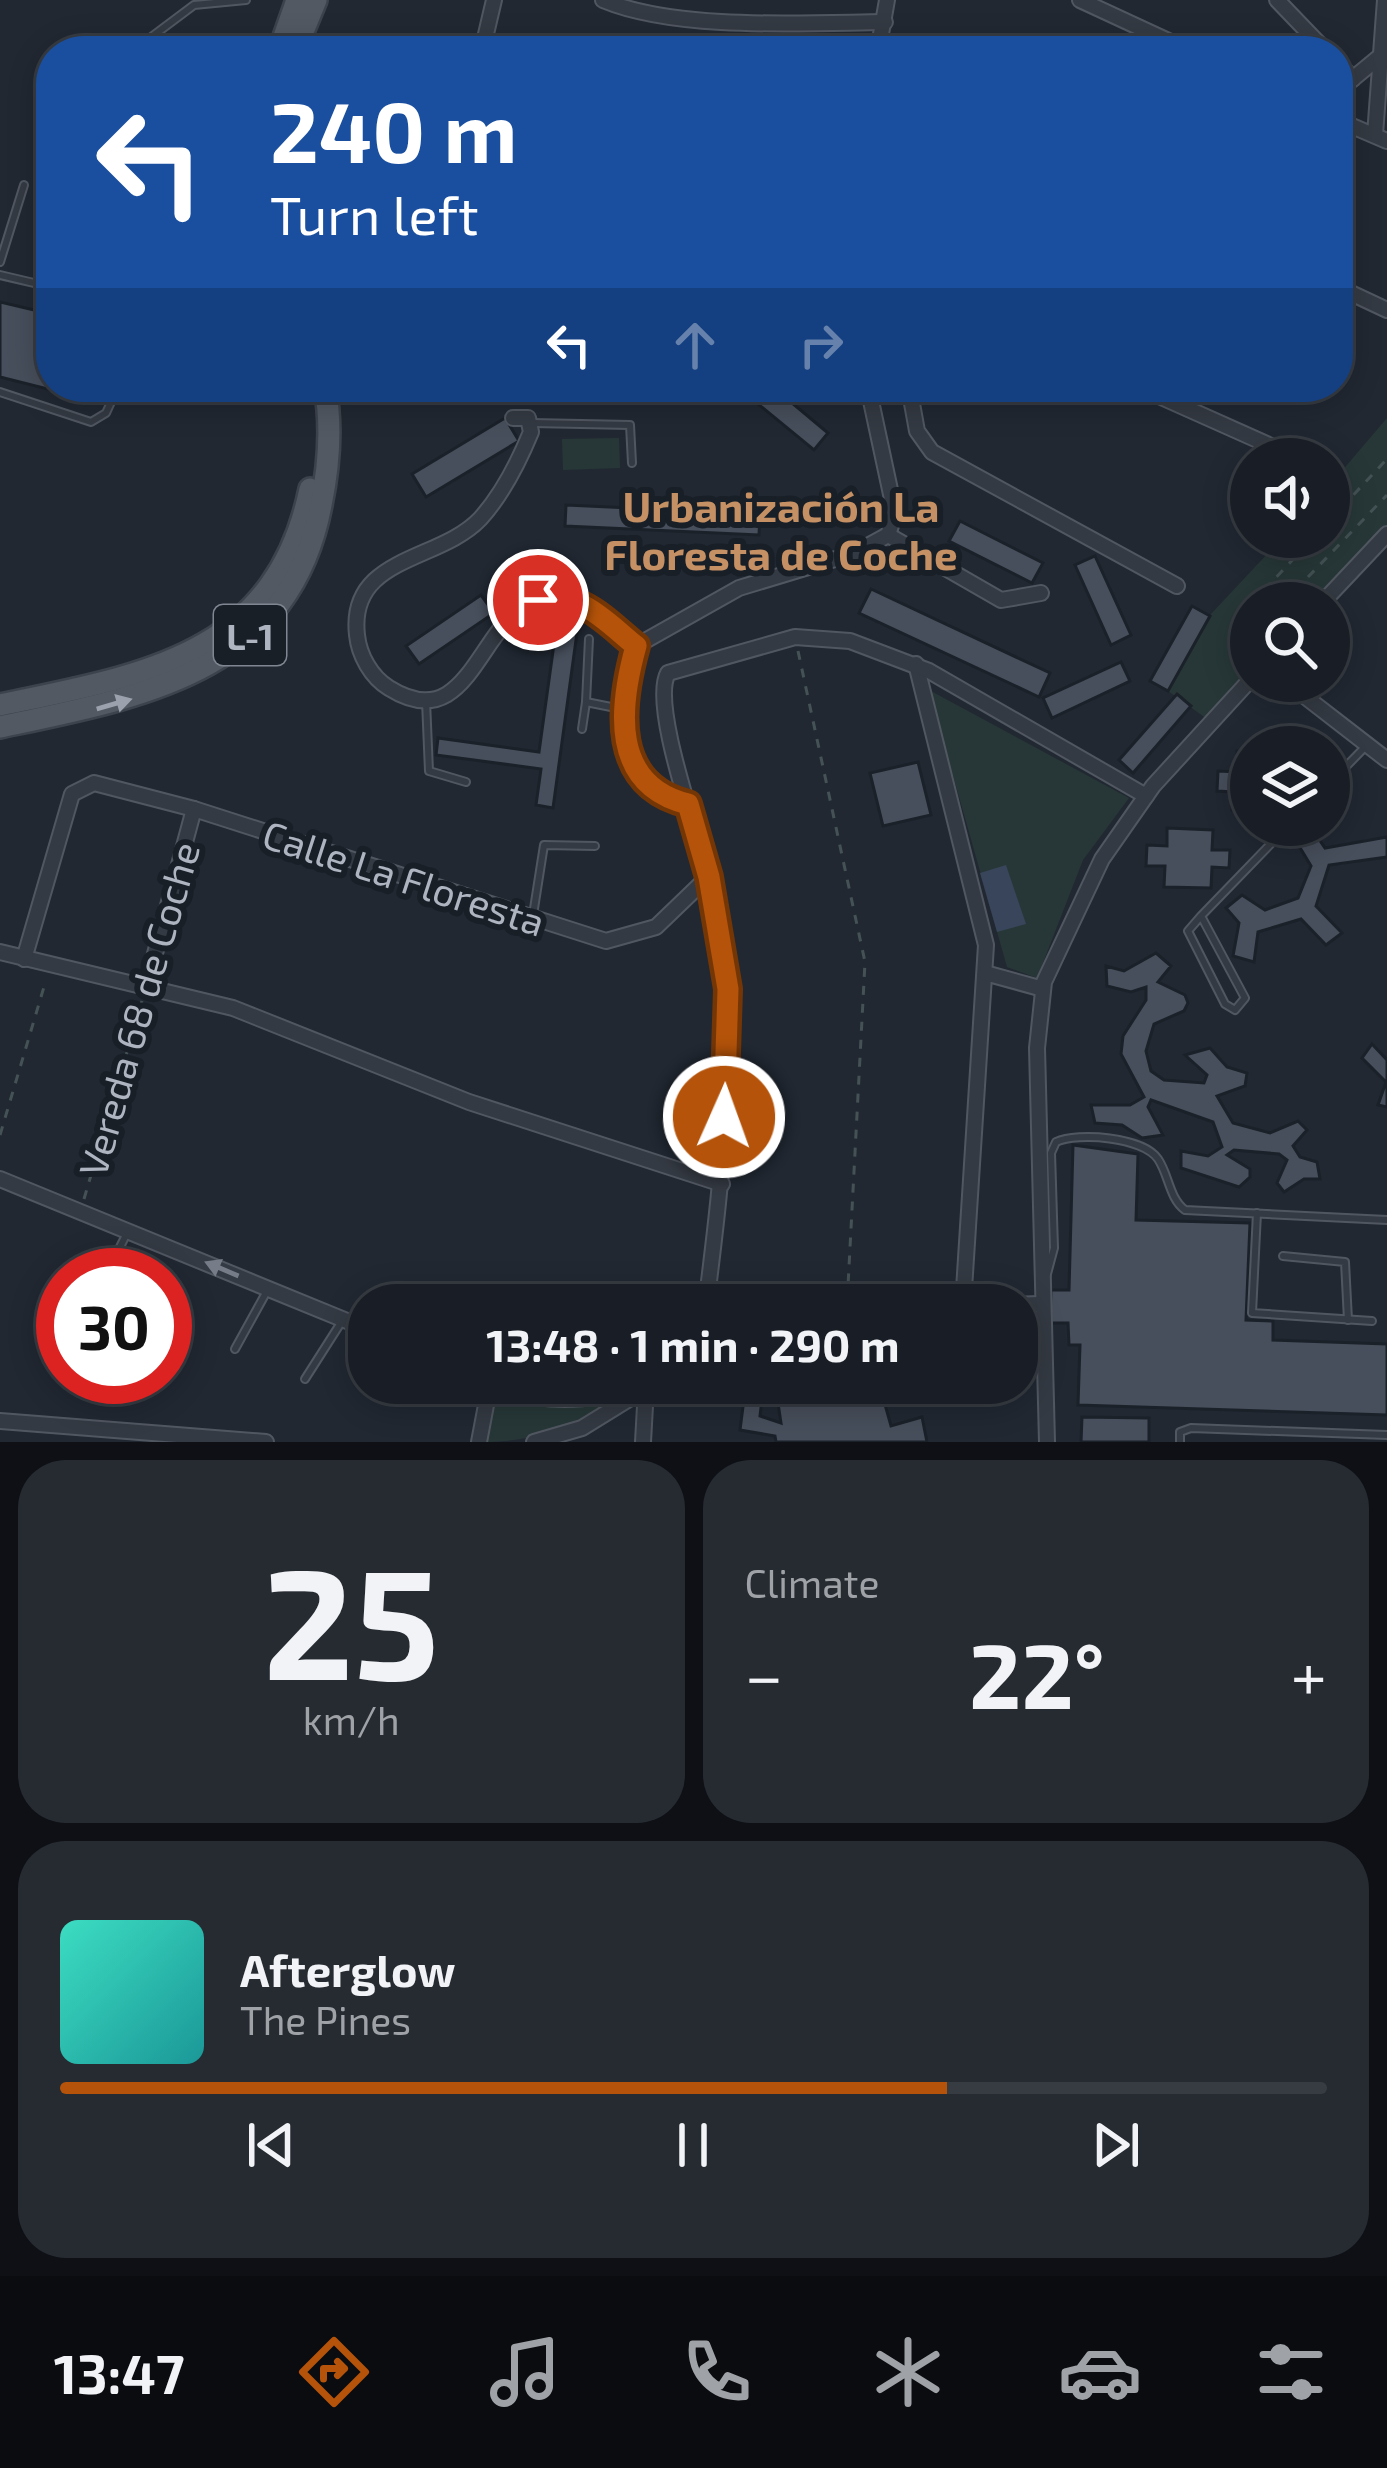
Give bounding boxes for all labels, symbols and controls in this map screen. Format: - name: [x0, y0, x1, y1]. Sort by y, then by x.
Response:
- text: 240 m: [270, 79, 517, 180]
- icon: left: [72, 84, 228, 240]
- text: Turn left: [270, 181, 479, 246]
- icon: left: [536, 312, 602, 378]
- icon: ahead: [662, 312, 728, 378]
- icon: right: [788, 312, 854, 378]
- map controls: [1230, 438, 1350, 846]
- button: sound: [1230, 438, 1350, 558]
- district label: Urbanización La Floresta de Coche: [604, 480, 958, 578]
- pin: [487, 549, 589, 651]
- icon: arrive: [505, 567, 571, 633]
- button: search: [1230, 582, 1350, 702]
- road number: L-1: [214, 605, 286, 665]
- one-way arrow: [96, 693, 133, 712]
- button: layers: [1230, 726, 1350, 846]
- street label: Calle La Floresta: [257, 809, 551, 945]
- street label: Vereda 68 de Coche: [68, 836, 208, 1182]
- position arrow: [661, 1054, 787, 1180]
- speed limit sign: 30: [36, 1248, 192, 1404]
- one-way arrow: [204, 1259, 240, 1278]
- text: 13:48 · 1 min · 290 m: [486, 1317, 900, 1371]
- text: 25: [263, 1524, 440, 1711]
- text: Climate: [745, 1559, 879, 1606]
- text: 22°: [969, 1619, 1105, 1727]
- text: −: [745, 1634, 783, 1713]
- text: +: [1291, 1634, 1327, 1713]
- text: km/h: [303, 1696, 400, 1743]
- text: Afterglow: [240, 1942, 456, 1996]
- text: The Pines: [240, 1996, 411, 2043]
- icon: previous: [238, 2112, 304, 2178]
- icon: pause: [660, 2112, 726, 2178]
- icon: next: [1083, 2112, 1149, 2178]
- icon: directions: [292, 2330, 376, 2414]
- icon: music: [483, 2330, 567, 2414]
- icon: phone: [675, 2330, 759, 2414]
- icon: climate: [866, 2330, 950, 2414]
- icon: car: [1058, 2330, 1142, 2414]
- icon: filters: [1249, 2330, 1333, 2414]
- text: 13:47: [54, 2340, 184, 2405]

